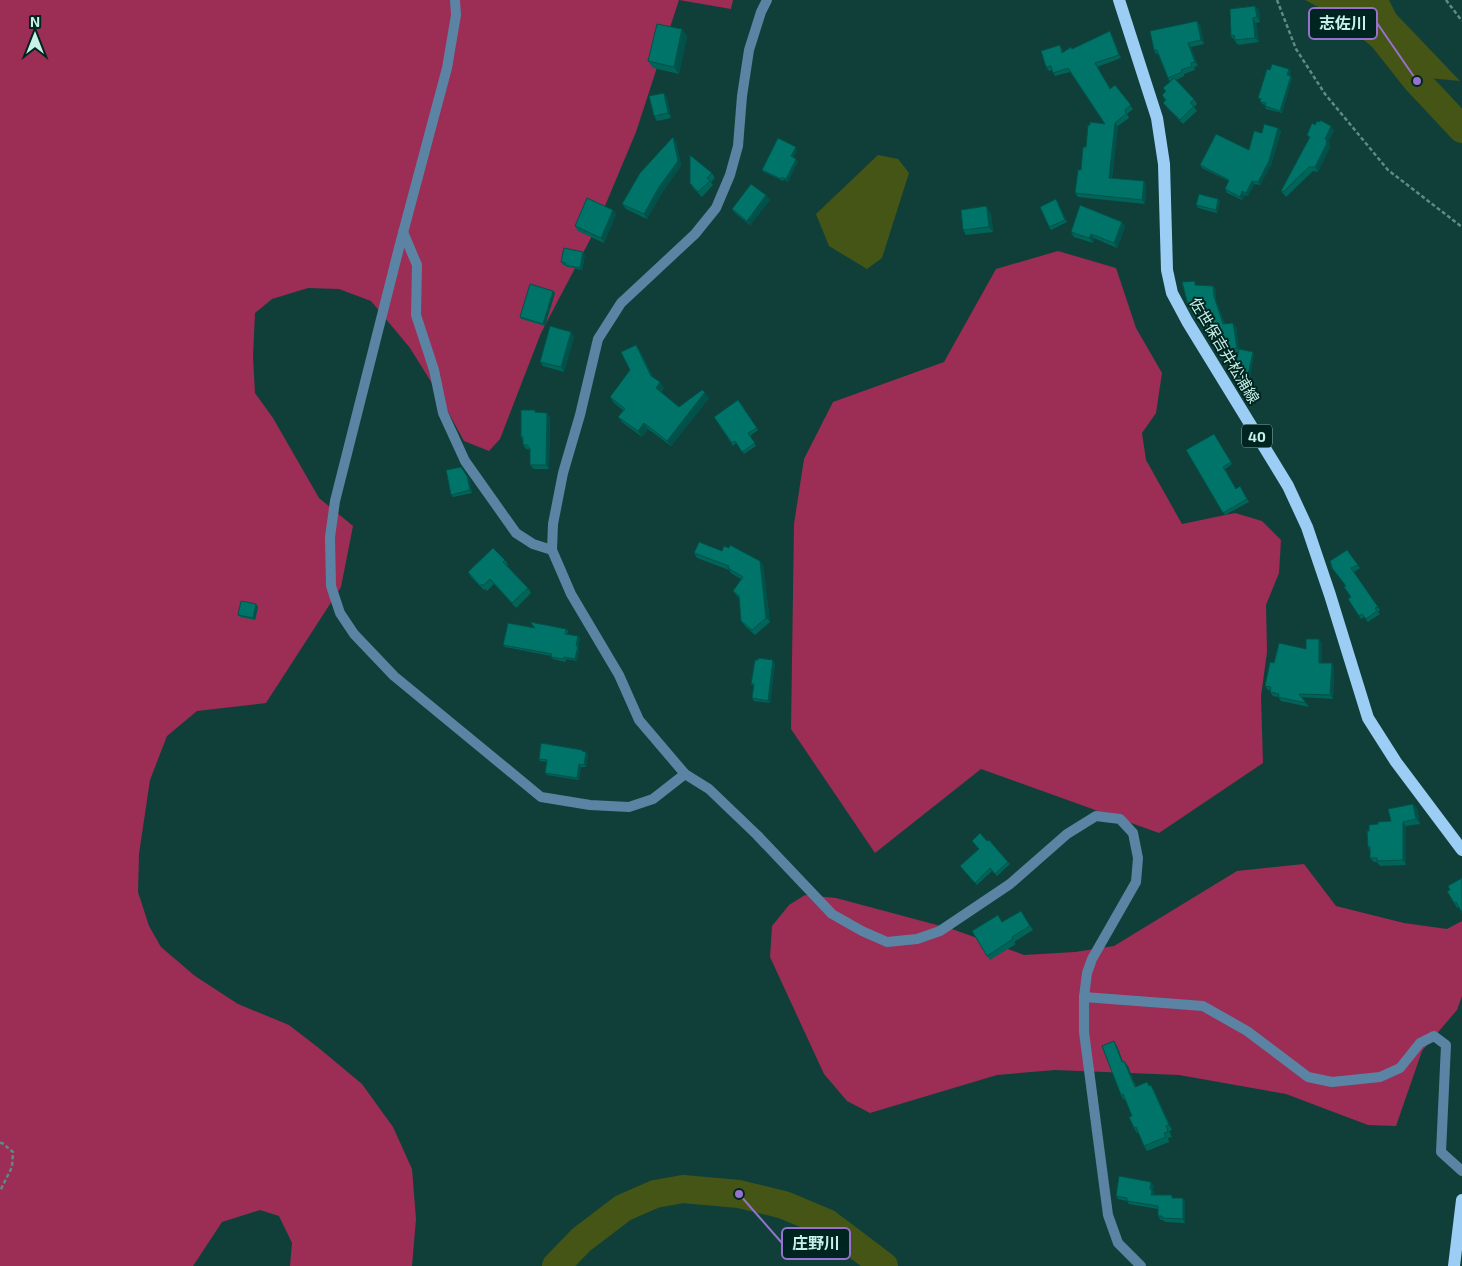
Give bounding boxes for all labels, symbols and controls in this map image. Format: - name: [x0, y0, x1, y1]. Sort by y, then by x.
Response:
- callout: 志佐川: [1309, 8, 1377, 39]
- north arrow: [10, 10, 60, 60]
- text: N: [30, 13, 40, 30]
- text: 志佐川: [1319, 13, 1367, 32]
- street label: 佐世保吉井松浦線: [1186, 294, 1264, 406]
- road number: 40: [1242, 424, 1272, 448]
- callout: 庄野川: [782, 1228, 850, 1259]
- text: 庄野川: [792, 1233, 840, 1252]

